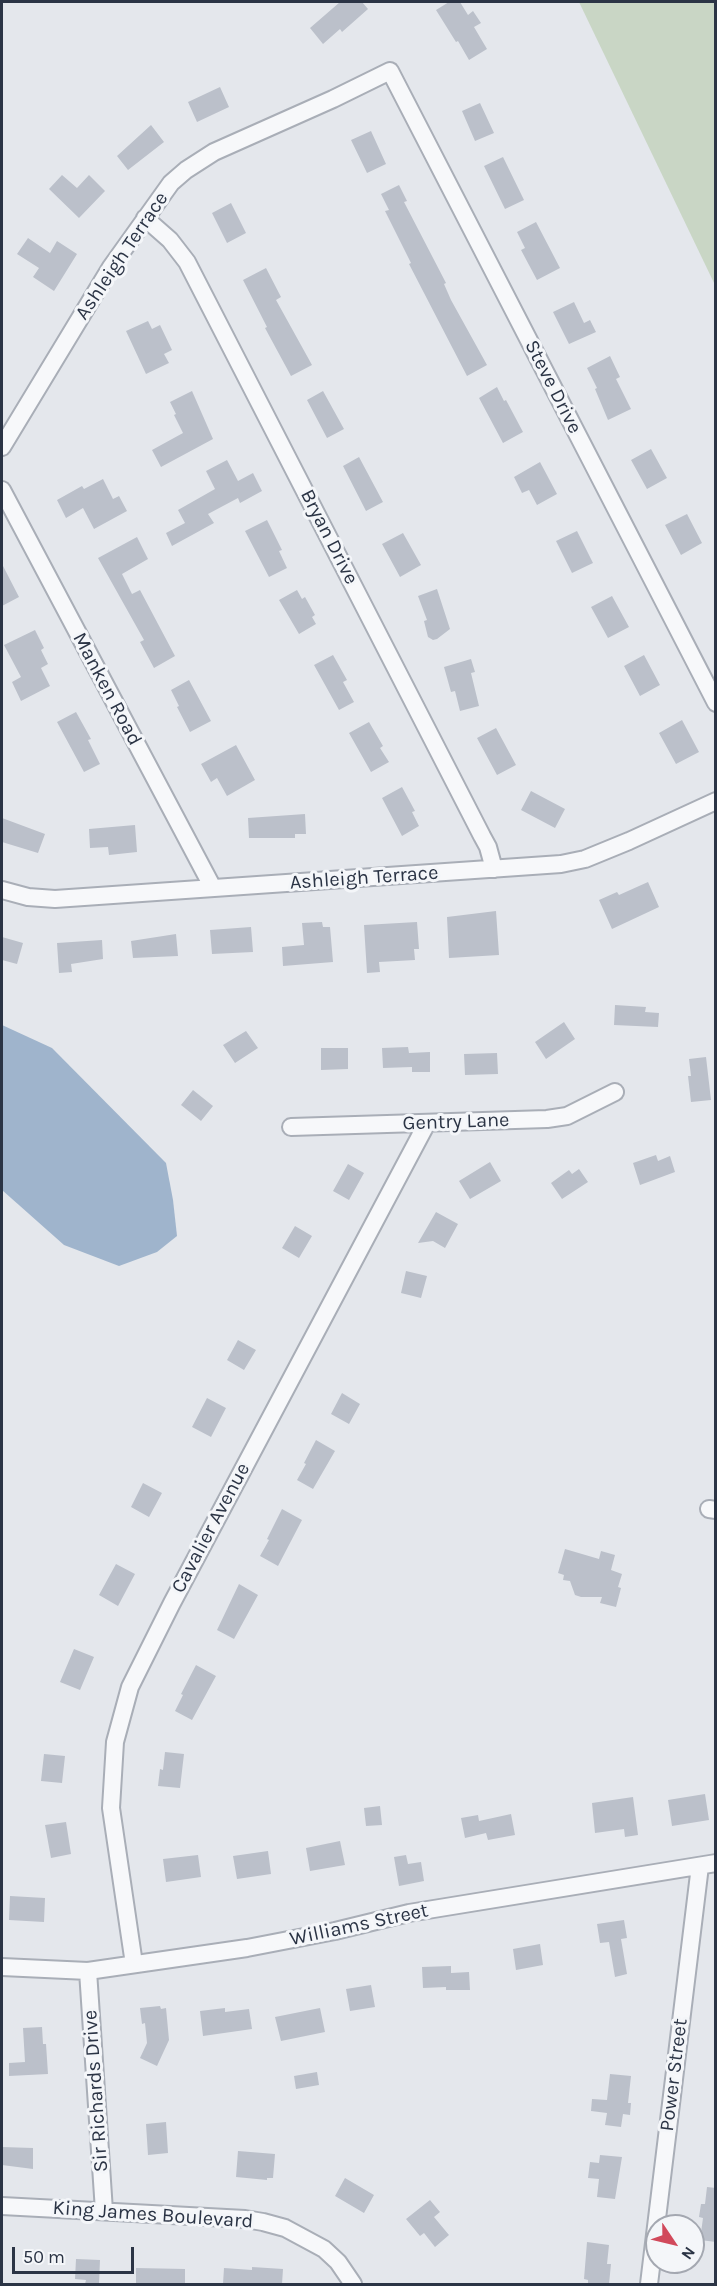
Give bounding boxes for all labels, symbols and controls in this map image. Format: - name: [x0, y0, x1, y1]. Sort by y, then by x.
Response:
- street label: Ashleigh Terrace: [70, 188, 174, 324]
- street label: Steve Drive: [519, 336, 587, 438]
- street label: Bryan Drive: [295, 485, 363, 589]
- street label: Manken Road: [67, 628, 147, 750]
- street label: Ashleigh Terrace: [289, 861, 439, 895]
- street label: Gentry Lane: [402, 1108, 510, 1136]
- street label: Cavalier Avenue: [167, 1459, 255, 1597]
- street label: Williams Street: [288, 1899, 430, 1951]
- street label: Sir Richards Drive: [78, 2009, 114, 2173]
- street label: Power Street: [655, 2017, 693, 2133]
- street label: King James Boulevard: [52, 2196, 254, 2234]
- north arrow: [645, 2214, 705, 2274]
- scale bar: [15, 2235, 136, 2273]
- text: N: [677, 2243, 700, 2264]
- text: 50 m: [23, 2246, 65, 2268]

